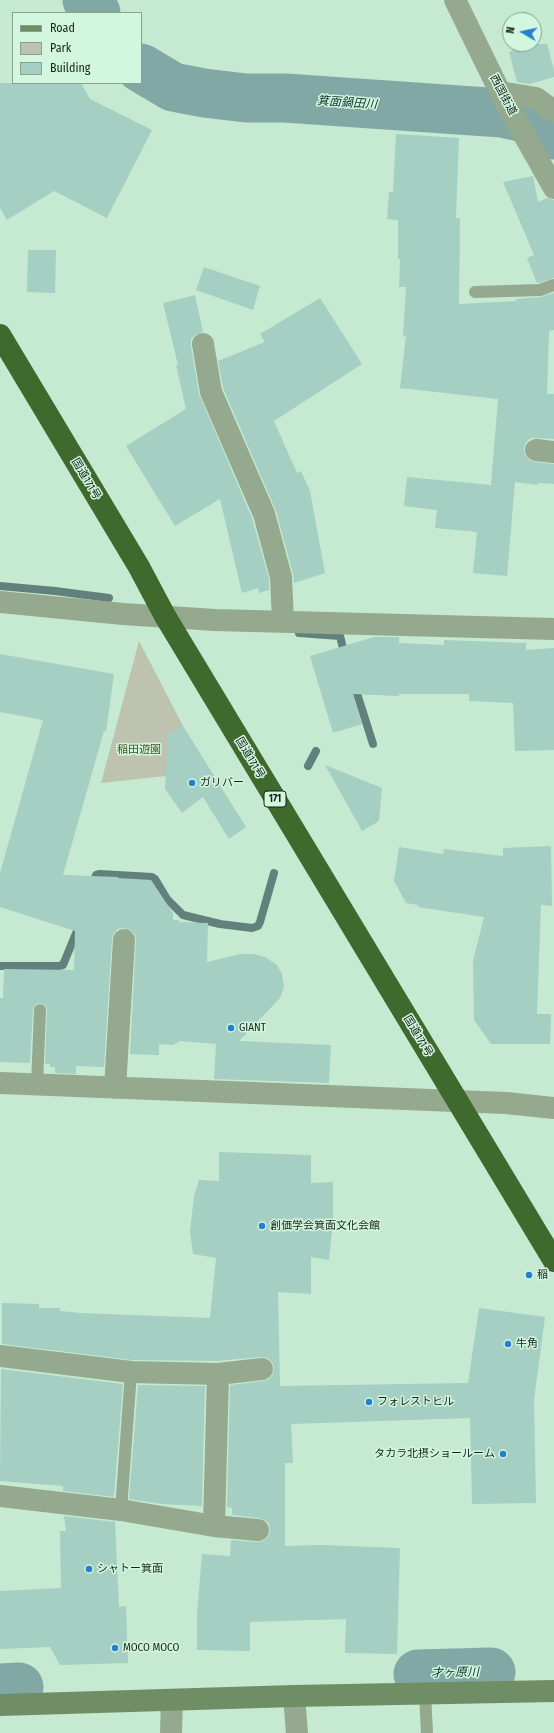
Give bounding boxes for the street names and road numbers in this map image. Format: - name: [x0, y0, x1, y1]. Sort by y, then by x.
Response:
- street label: 西国街道: [487, 72, 519, 118]
- street label: 国道171号: [69, 456, 103, 502]
- street label: 国道171号: [233, 735, 267, 781]
- road number: 171: [264, 791, 286, 807]
- street label: 国道171号: [401, 1013, 435, 1059]

